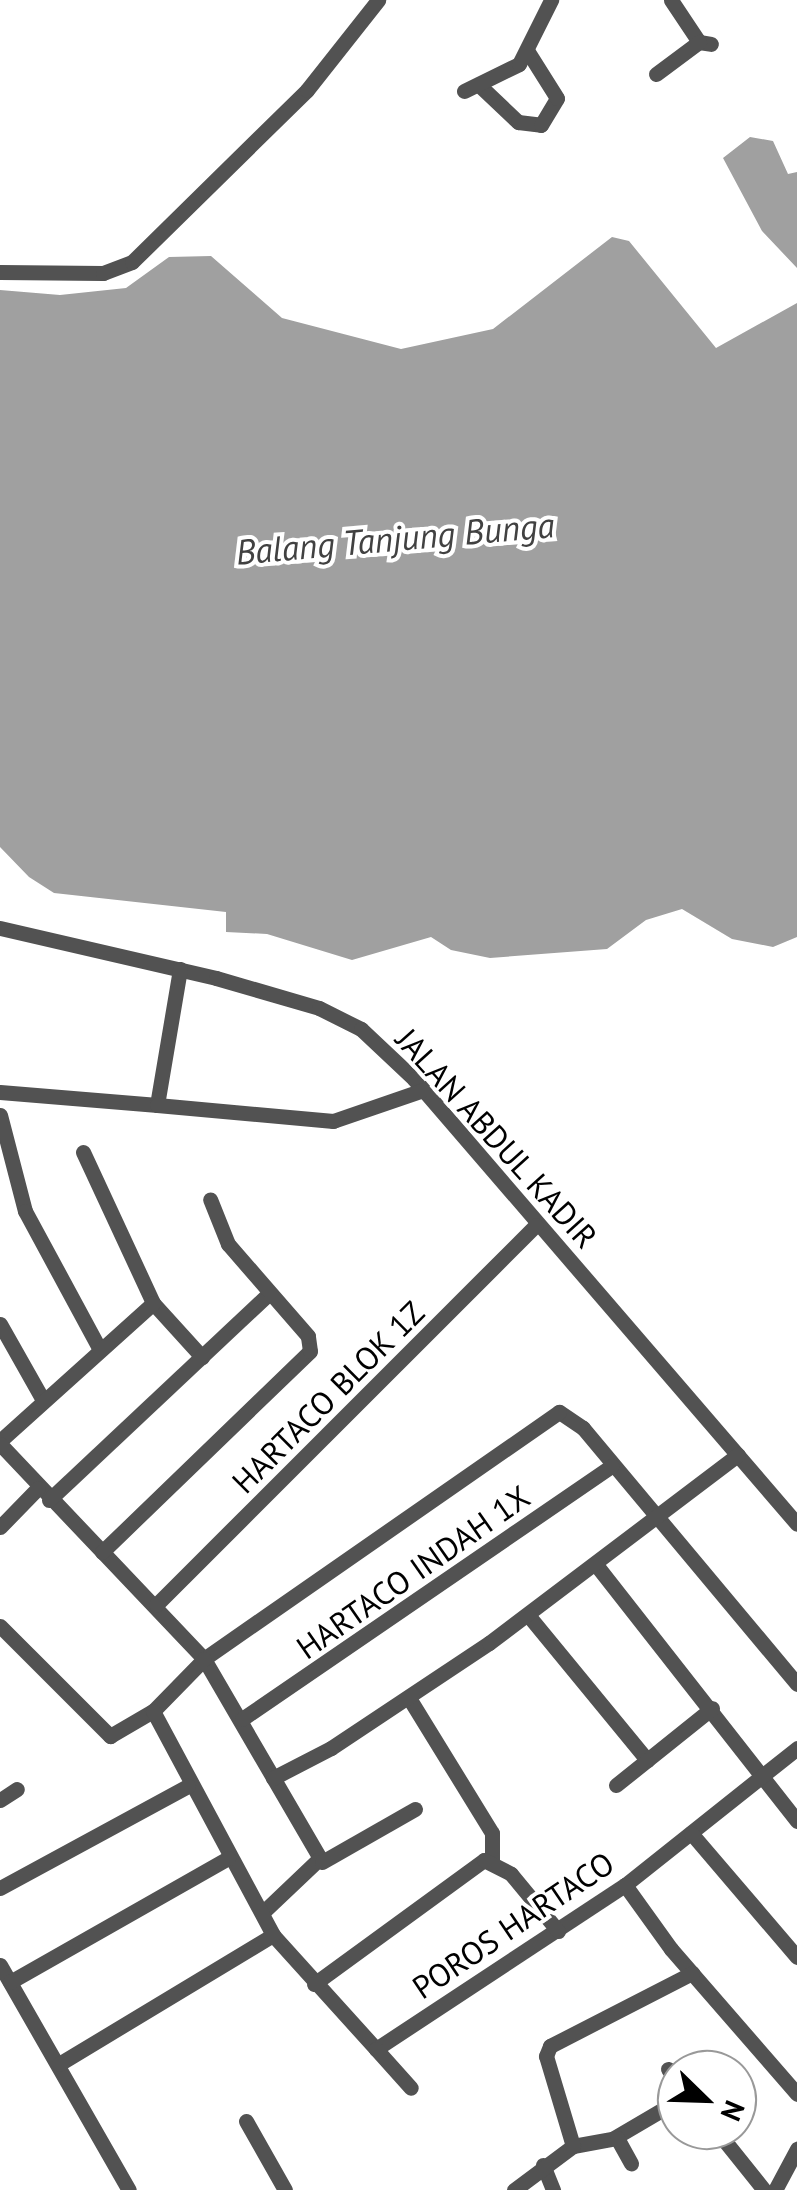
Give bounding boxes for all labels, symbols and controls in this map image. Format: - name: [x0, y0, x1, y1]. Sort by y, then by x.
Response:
- water label: Balang Tanjung Bunga: [233, 503, 557, 573]
- street label: JALAN ABDUL KADIR: [388, 1019, 606, 1257]
- street label: HARTACO BLOK 1Z: [224, 1293, 432, 1501]
- street label: HARTACO INDAH 1X: [289, 1477, 537, 1667]
- street label: POROS HARTACO: [405, 1844, 621, 2006]
- north arrow: [657, 2050, 757, 2150]
- text: N: [713, 2095, 754, 2127]

